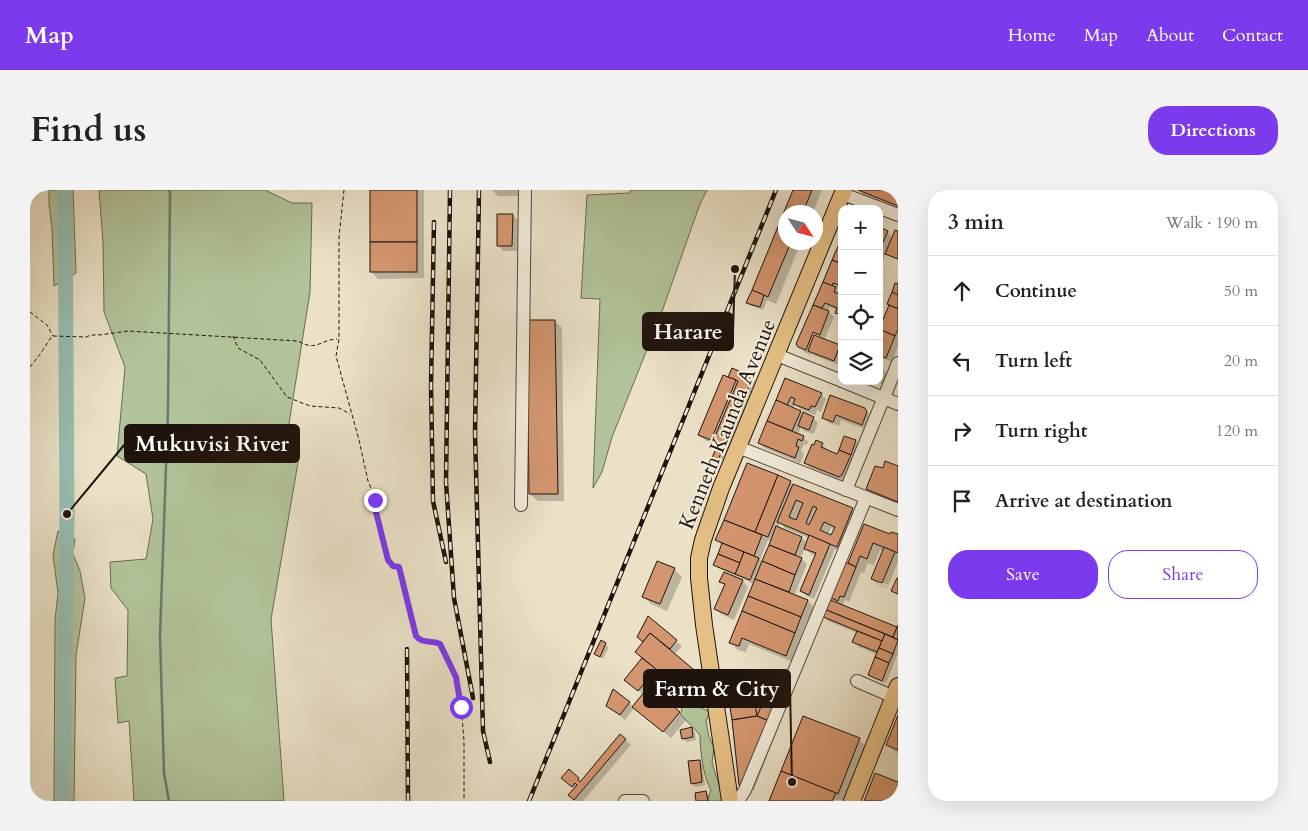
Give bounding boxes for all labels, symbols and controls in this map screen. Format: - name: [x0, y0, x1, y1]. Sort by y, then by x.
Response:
- text: Map: [25, 19, 74, 52]
- text: Home: [1008, 23, 1056, 48]
- text: Map: [1084, 23, 1118, 48]
- text: About: [1146, 23, 1194, 48]
- text: Contact: [1222, 23, 1283, 48]
- text: Find us: [30, 106, 146, 154]
- button: Directions: [1148, 106, 1278, 155]
- north arrow: [778, 205, 823, 250]
- map controls: [838, 205, 883, 385]
- button: +: [838, 205, 883, 250]
- text: 3 min: [948, 208, 1004, 237]
- text: Walk · 190 m: [1166, 212, 1258, 234]
- button: −: [838, 250, 883, 295]
- icon: ahead: [948, 277, 976, 305]
- text: Continue: [995, 278, 1077, 304]
- text: 50 m: [1224, 280, 1258, 302]
- button: locate: [838, 295, 883, 340]
- callout: Harare: [643, 313, 733, 350]
- street label: Kenneth Kaunda Avenue: [672, 315, 783, 534]
- text: Harare: [653, 317, 723, 347]
- button: layers: [838, 340, 883, 385]
- icon: left: [948, 347, 976, 375]
- text: Turn left: [995, 348, 1072, 374]
- text: 20 m: [1224, 350, 1258, 372]
- icon: right: [948, 417, 976, 445]
- text: Turn right: [995, 418, 1087, 444]
- text: 120 m: [1216, 420, 1258, 442]
- callout: Mukuvisi River: [125, 425, 299, 462]
- text: Mukuvisi River: [135, 429, 289, 459]
- icon: arrive: [948, 487, 976, 515]
- text: Arrive at destination: [995, 488, 1172, 514]
- route end: [364, 489, 387, 512]
- button: Save: [948, 550, 1098, 599]
- button: Share: [1108, 550, 1258, 599]
- callout: Farm & City: [644, 670, 790, 707]
- text: Farm & City: [654, 674, 780, 704]
- route start: [450, 696, 473, 719]

